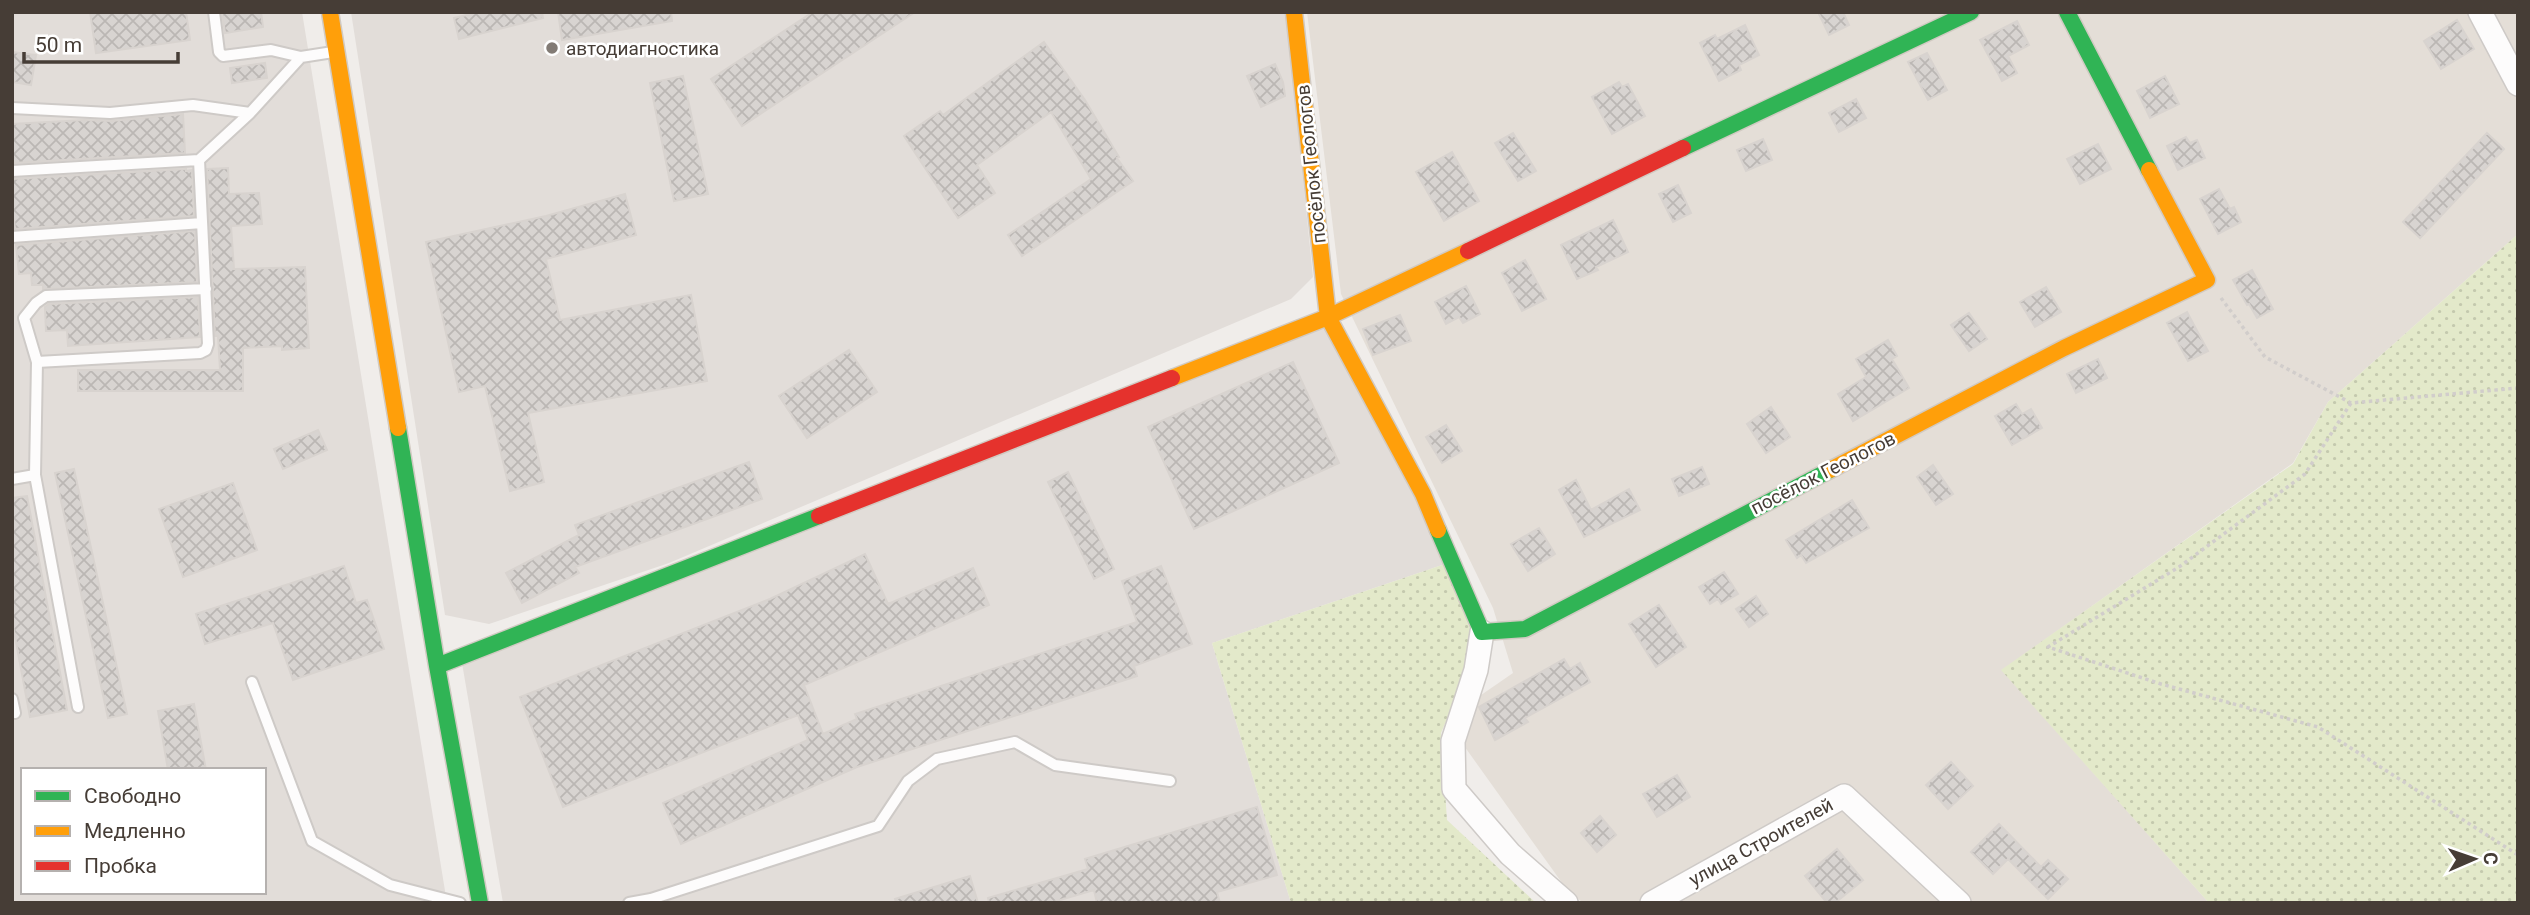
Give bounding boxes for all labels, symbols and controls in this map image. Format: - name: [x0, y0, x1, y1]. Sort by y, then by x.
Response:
- scale bar: [24, 21, 178, 65]
- text: 50 m: [35, 33, 82, 57]
- place label: автодиагностика: [566, 37, 719, 60]
- marker: автодиагностика: [544, 40, 560, 56]
- street label: посёлок Геологов: [1291, 83, 1331, 245]
- street label: посёлок Геологов: [1747, 427, 1899, 519]
- legend: [21, 768, 266, 894]
- text: Свободно: [84, 784, 181, 808]
- street label: улица Строителей: [1685, 793, 1837, 891]
- text: Медленно: [84, 819, 186, 843]
- north arrow: [2439, 824, 2509, 894]
- text: С: [2479, 852, 2502, 865]
- text: Пробка: [84, 854, 157, 878]

